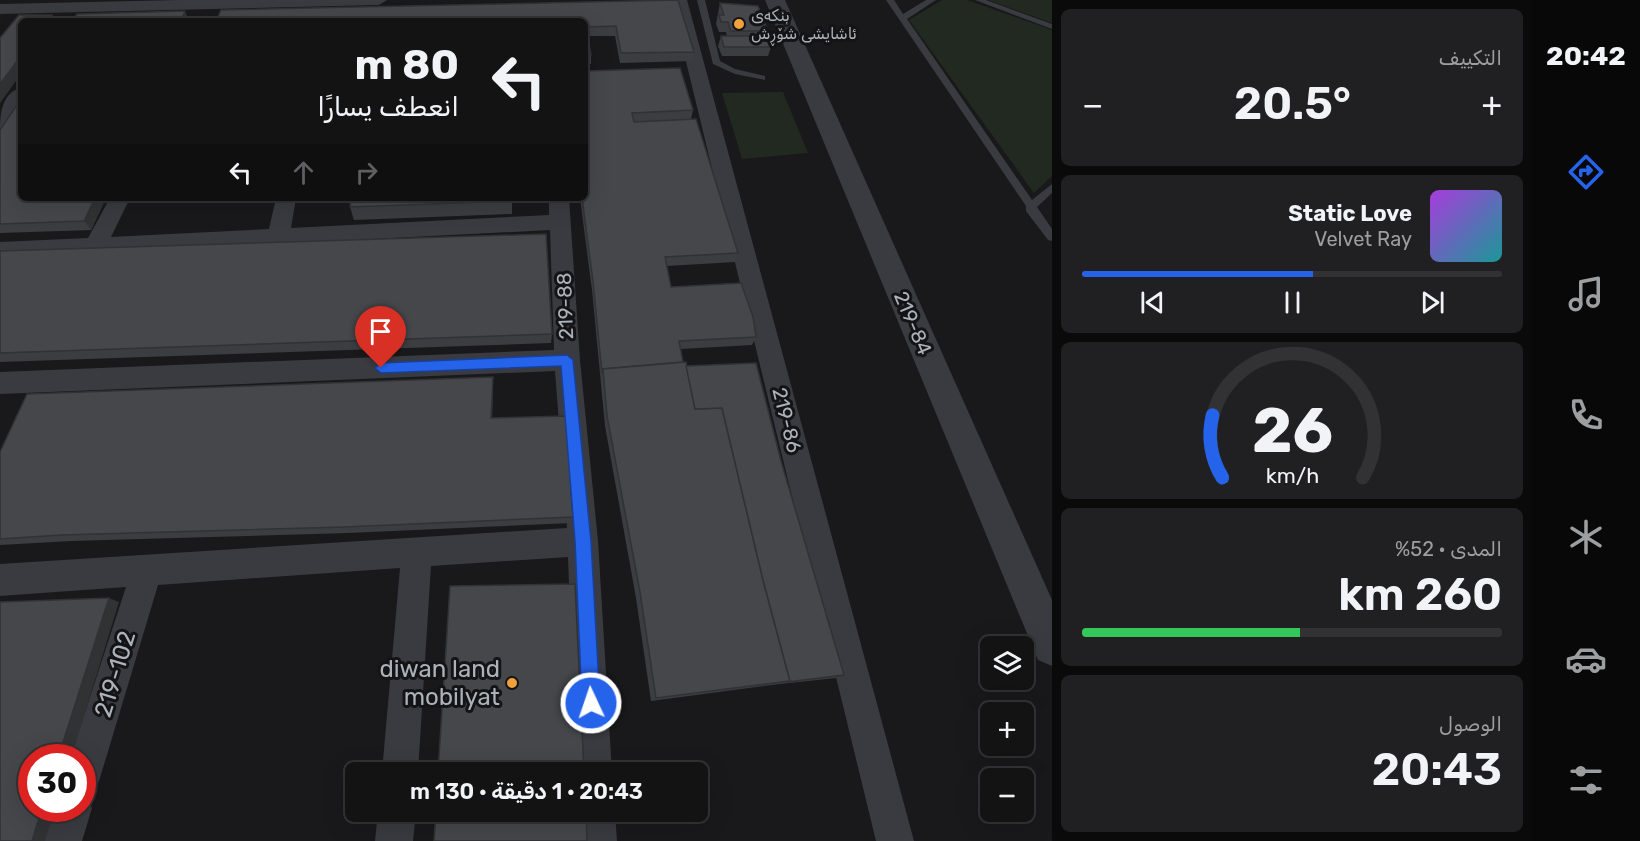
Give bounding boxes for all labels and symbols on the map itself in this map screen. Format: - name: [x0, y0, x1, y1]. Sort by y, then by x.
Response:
- place label: بنکەی ئاشایشی شۆڕش: [751, 6, 857, 47]
- marker: بنکەی ئاشایشی شۆڕش: [732, 17, 746, 31]
- street label: 219-88: [552, 272, 578, 340]
- street label: 219-84: [889, 288, 937, 358]
- pin: [355, 306, 406, 368]
- street label: 219-86: [767, 385, 807, 455]
- street label: 219-102: [89, 628, 141, 720]
- place label: diwan land mobilyat: [379, 655, 500, 711]
- position arrow: [559, 671, 623, 735]
- marker: diwan land mobilyat: [505, 676, 519, 690]
- speed limit sign: 30: [18, 744, 96, 822]

